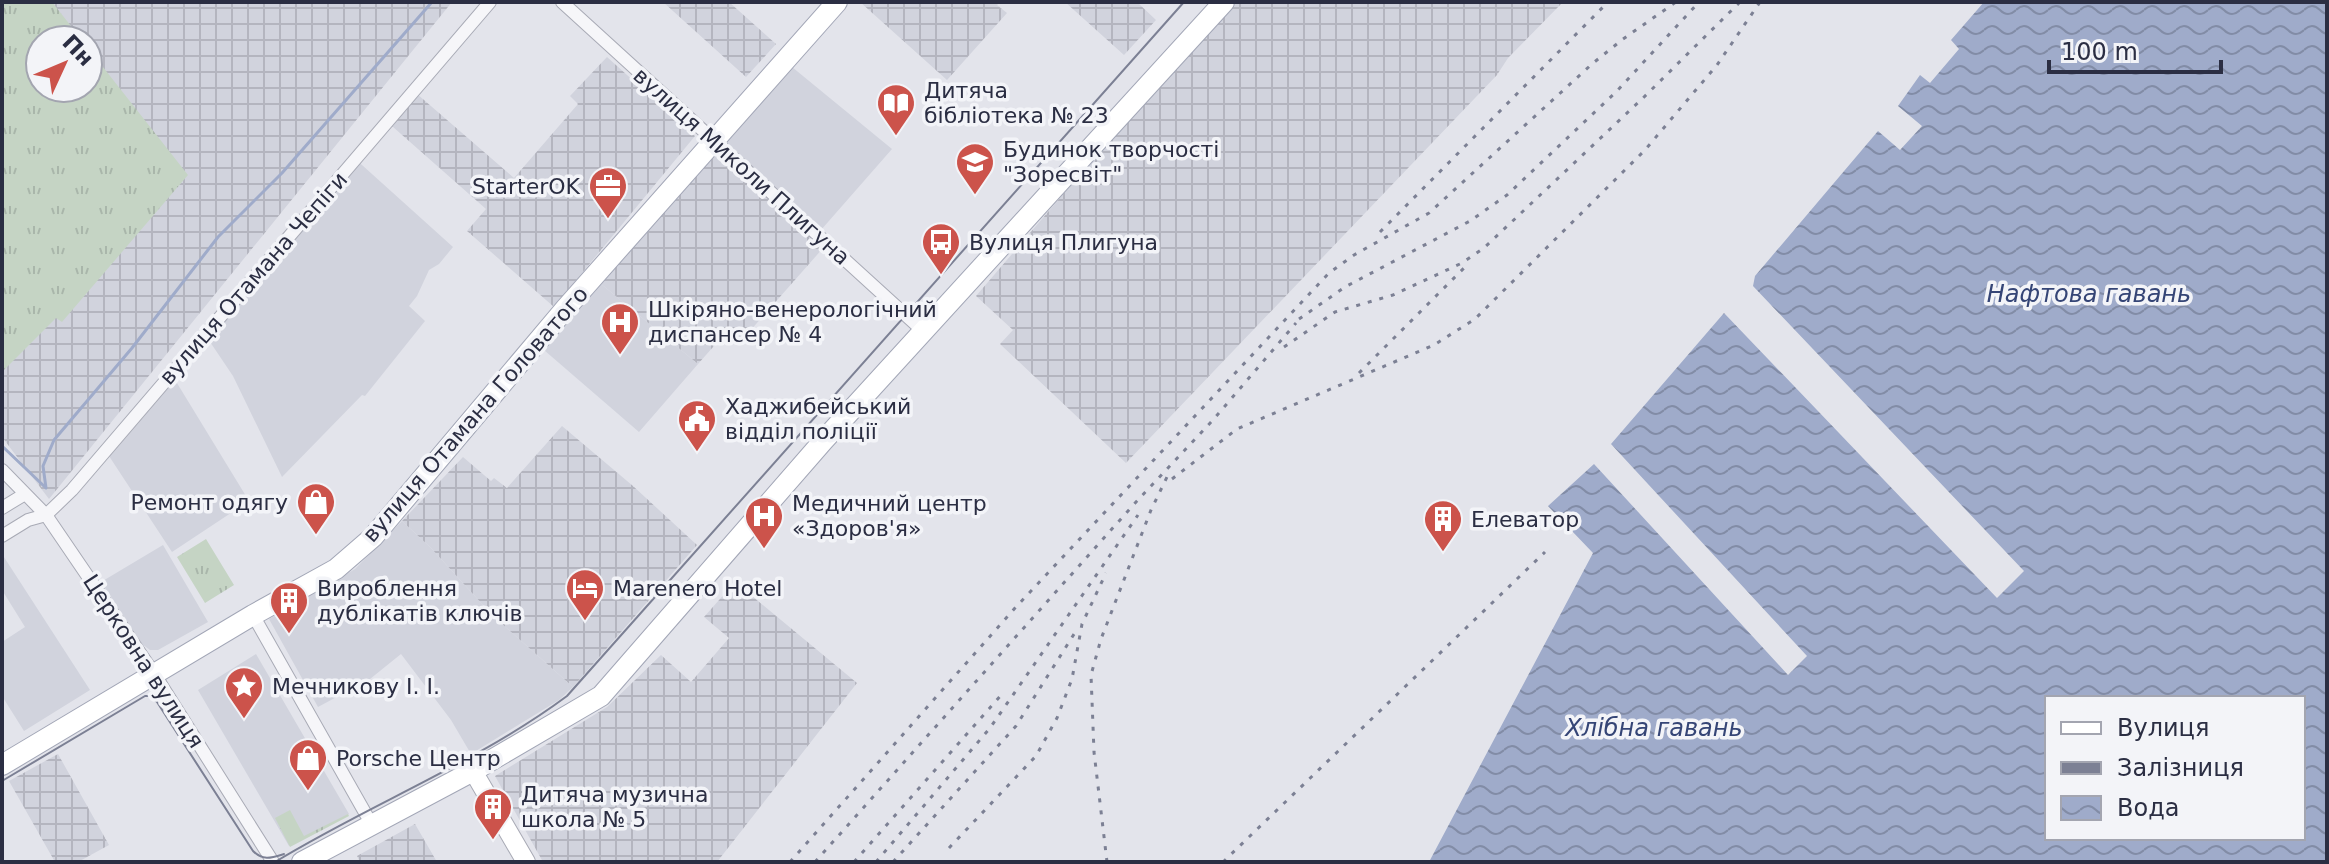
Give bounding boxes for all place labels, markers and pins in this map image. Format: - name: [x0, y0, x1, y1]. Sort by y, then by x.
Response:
- place label: Дитяча бібліотека № 23: [924, 78, 1109, 128]
- library icon: Дитяча бібліотека № 23: [875, 82, 917, 137]
- place label: Будинок творчості "Зоресвіт": [1003, 137, 1219, 187]
- school or university icon: Будинок творчості "Зоресвіт": [954, 141, 996, 196]
- office icon: StarterOK: [587, 165, 629, 220]
- place label: StarterOK: [472, 174, 581, 199]
- bus stop icon: Вулиця Плигуна: [920, 221, 962, 276]
- place label: Вулиця Плигуна: [969, 230, 1158, 255]
- place label: Шкіряно-венерологічний диспансер № 4: [648, 297, 937, 347]
- hospital icon: Шкіряно-венерологічний диспансер № 4: [599, 301, 641, 356]
- place label: Хаджибейський відділ поліції: [725, 394, 911, 444]
- public building icon: Хаджибейський відділ поліції: [676, 398, 718, 453]
- shop icon: Ремонт одягу: [295, 481, 337, 536]
- place label: Ремонт одягу: [130, 490, 288, 515]
- place label: Медичний центр «Здоров'я»: [792, 491, 987, 541]
- hospital icon: Медичний центр «Здоров'я»: [743, 495, 785, 550]
- building icon: Елеватор: [1422, 498, 1464, 553]
- place label: Елеватор: [1471, 507, 1579, 532]
- hotel icon: Marenero Hotel: [564, 567, 606, 622]
- place label: Вироблення дублікатів ключів: [317, 576, 523, 626]
- place label: Marenero Hotel: [613, 576, 782, 601]
- building icon: Вироблення дублікатів ключів: [268, 580, 310, 635]
- place icon: Мечникову І. І.: [223, 665, 265, 720]
- place label: Мечникову І. І.: [272, 674, 440, 699]
- shop icon: Porsche Центр: [287, 737, 329, 792]
- place label: Porsche Центр: [336, 746, 501, 771]
- place label: Дитяча музична школа № 5: [521, 782, 708, 832]
- building icon: Дитяча музична школа № 5: [472, 786, 514, 841]

